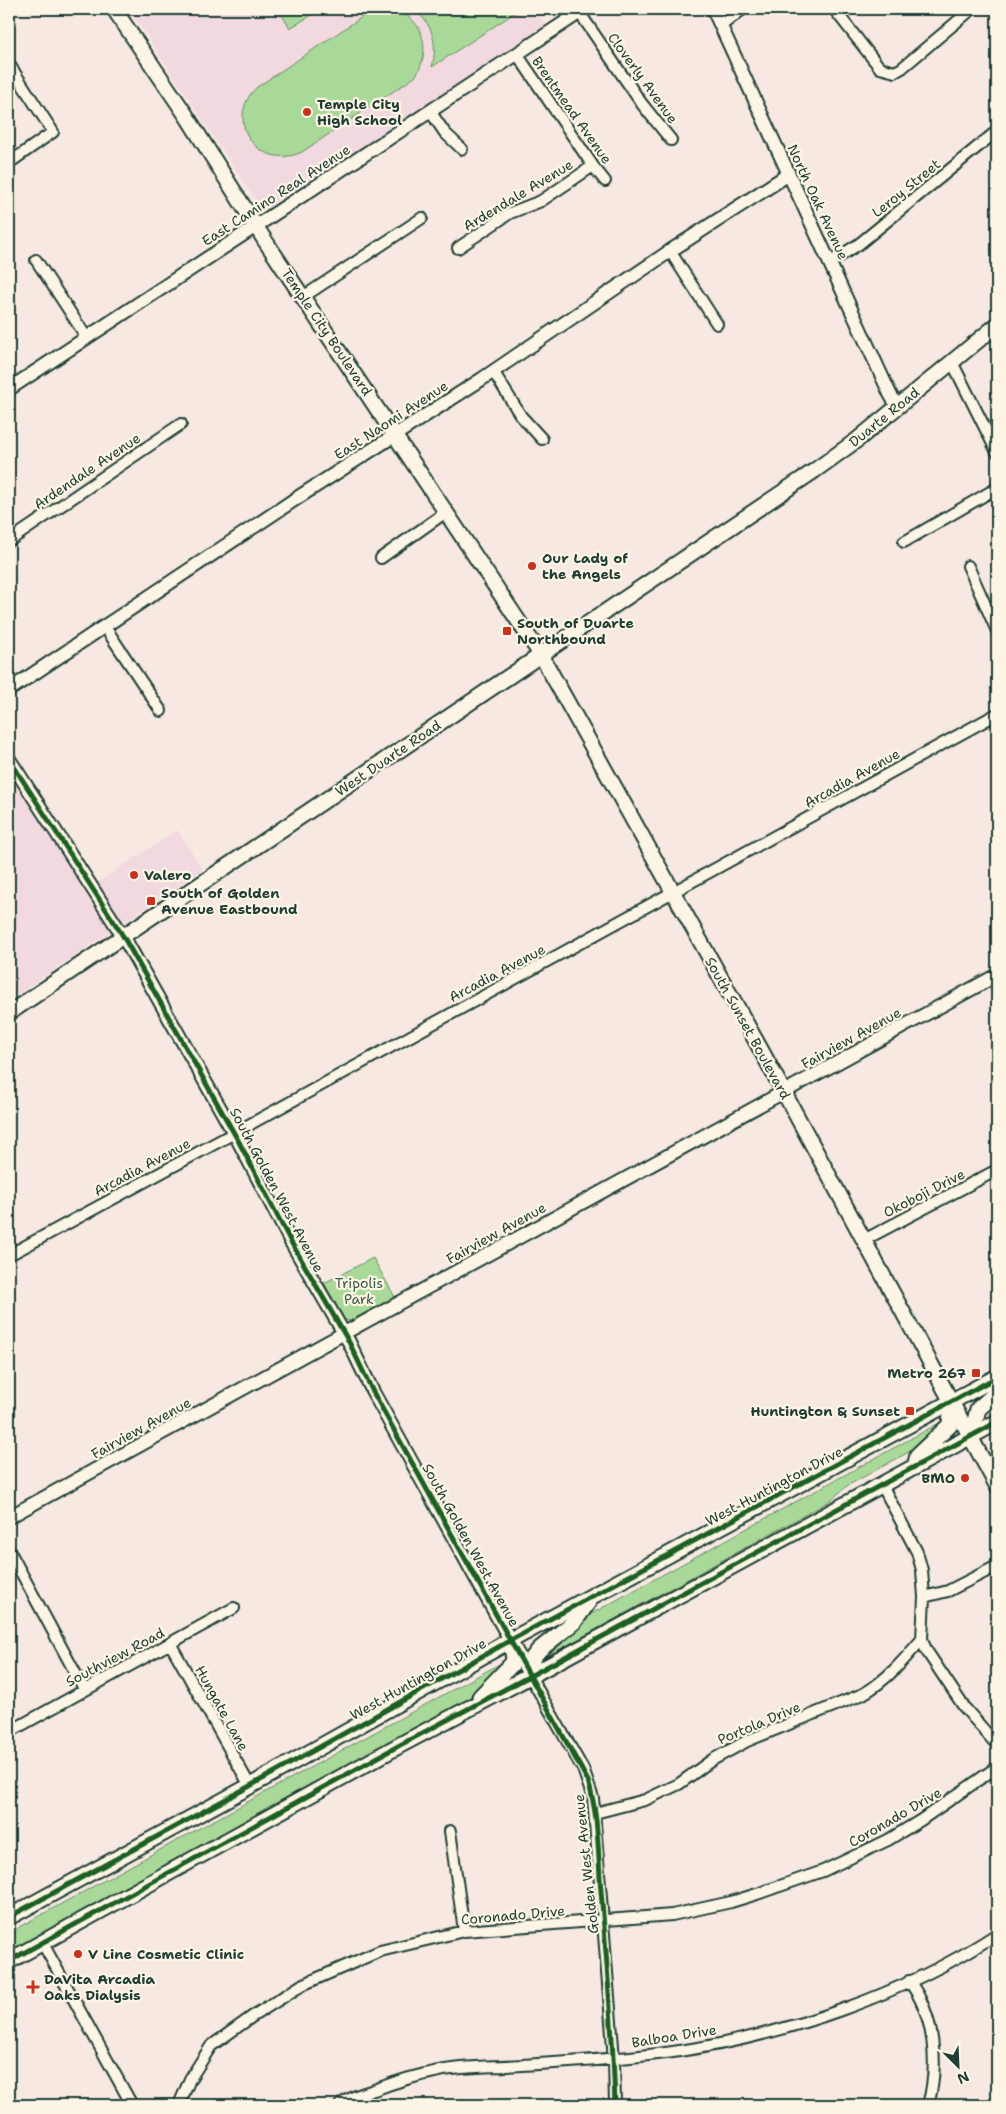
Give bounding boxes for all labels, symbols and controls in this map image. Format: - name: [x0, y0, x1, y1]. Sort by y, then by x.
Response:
- street label: Cloverly Avenue: [604, 29, 682, 127]
- street label: Brentmead Avenue: [528, 53, 616, 167]
- place label: Temple City High School: [317, 95, 402, 129]
- marker: Temple City High School: [301, 106, 313, 118]
- street label: East Camino Real Avenue: [198, 140, 354, 250]
- street label: North Oak Avenue: [783, 141, 853, 263]
- street label: Ardendale Avenue: [460, 155, 576, 235]
- street label: Leroy Street: [868, 155, 944, 221]
- street label: Temple City Boulevard: [278, 265, 376, 399]
- street label: East Naomi Avenue: [331, 376, 451, 464]
- street label: Duarte Road: [845, 383, 923, 451]
- street label: Ardendale Avenue: [30, 429, 144, 513]
- place label: Our Lady of the Angels: [542, 549, 628, 583]
- marker: Our Lady of the Angels: [526, 560, 538, 572]
- place label: South of Duarte Northbound: [517, 614, 634, 648]
- marker: South of Duarte Northbound: [501, 625, 513, 637]
- street label: West Duarte Road: [332, 716, 444, 800]
- street label: Arcadia Avenue: [801, 744, 903, 812]
- place label: Valero: [144, 866, 191, 884]
- marker: Valero: [128, 869, 140, 881]
- place label: South of Golden Avenue Eastbound: [161, 884, 298, 918]
- marker: South of Golden Avenue Eastbound: [145, 895, 157, 907]
- street label: Arcadia Avenue: [446, 940, 548, 1006]
- street label: South Sunset Boulevard: [701, 954, 795, 1102]
- street label: Fairview Avenue: [798, 1003, 904, 1073]
- street label: South Golden West Avenue: [226, 1105, 328, 1276]
- street label: Arcadia Avenue: [91, 1134, 193, 1200]
- street label: Okoboji Drive: [880, 1165, 968, 1221]
- street label: Fairview Avenue: [443, 1198, 549, 1268]
- park label: Tripolis Park: [335, 1274, 383, 1308]
- place label: Metro 267: [887, 1364, 966, 1382]
- marker: Metro 267: [970, 1367, 982, 1379]
- street label: Fairview Avenue: [88, 1393, 194, 1463]
- place label: Huntington & Sunset: [751, 1402, 900, 1420]
- marker: Huntington & Sunset: [904, 1405, 916, 1417]
- street label: West Huntington Drive: [702, 1442, 846, 1530]
- street label: South Golden West Avenue: [419, 1460, 524, 1630]
- place label: BMO: [922, 1469, 955, 1487]
- marker: BMO: [959, 1472, 971, 1484]
- street label: Southview Road: [62, 1623, 168, 1691]
- street label: West Huntington Drive: [347, 1634, 489, 1724]
- street label: Hungate Lane: [191, 1662, 253, 1754]
- street label: Portola Drive: [715, 1697, 803, 1749]
- street label: Coronado Drive: [845, 1783, 945, 1851]
- street label: Golden West Avenue: [570, 1793, 602, 1935]
- street label: Coronado Drive: [460, 1901, 566, 1929]
- place label: V Line Cosmetic Clinic: [88, 1945, 244, 1963]
- marker: V Line Cosmetic Clinic: [72, 1948, 84, 1960]
- place label: DaVita Arcadia Oaks Dialysis: [44, 1970, 155, 2004]
- marker: DaVita Arcadia Oaks Dialysis: [26, 1980, 40, 1994]
- street label: Balboa Drive: [630, 2020, 718, 2052]
- north arrow: [934, 2042, 984, 2092]
- text: N: [955, 2067, 972, 2088]

